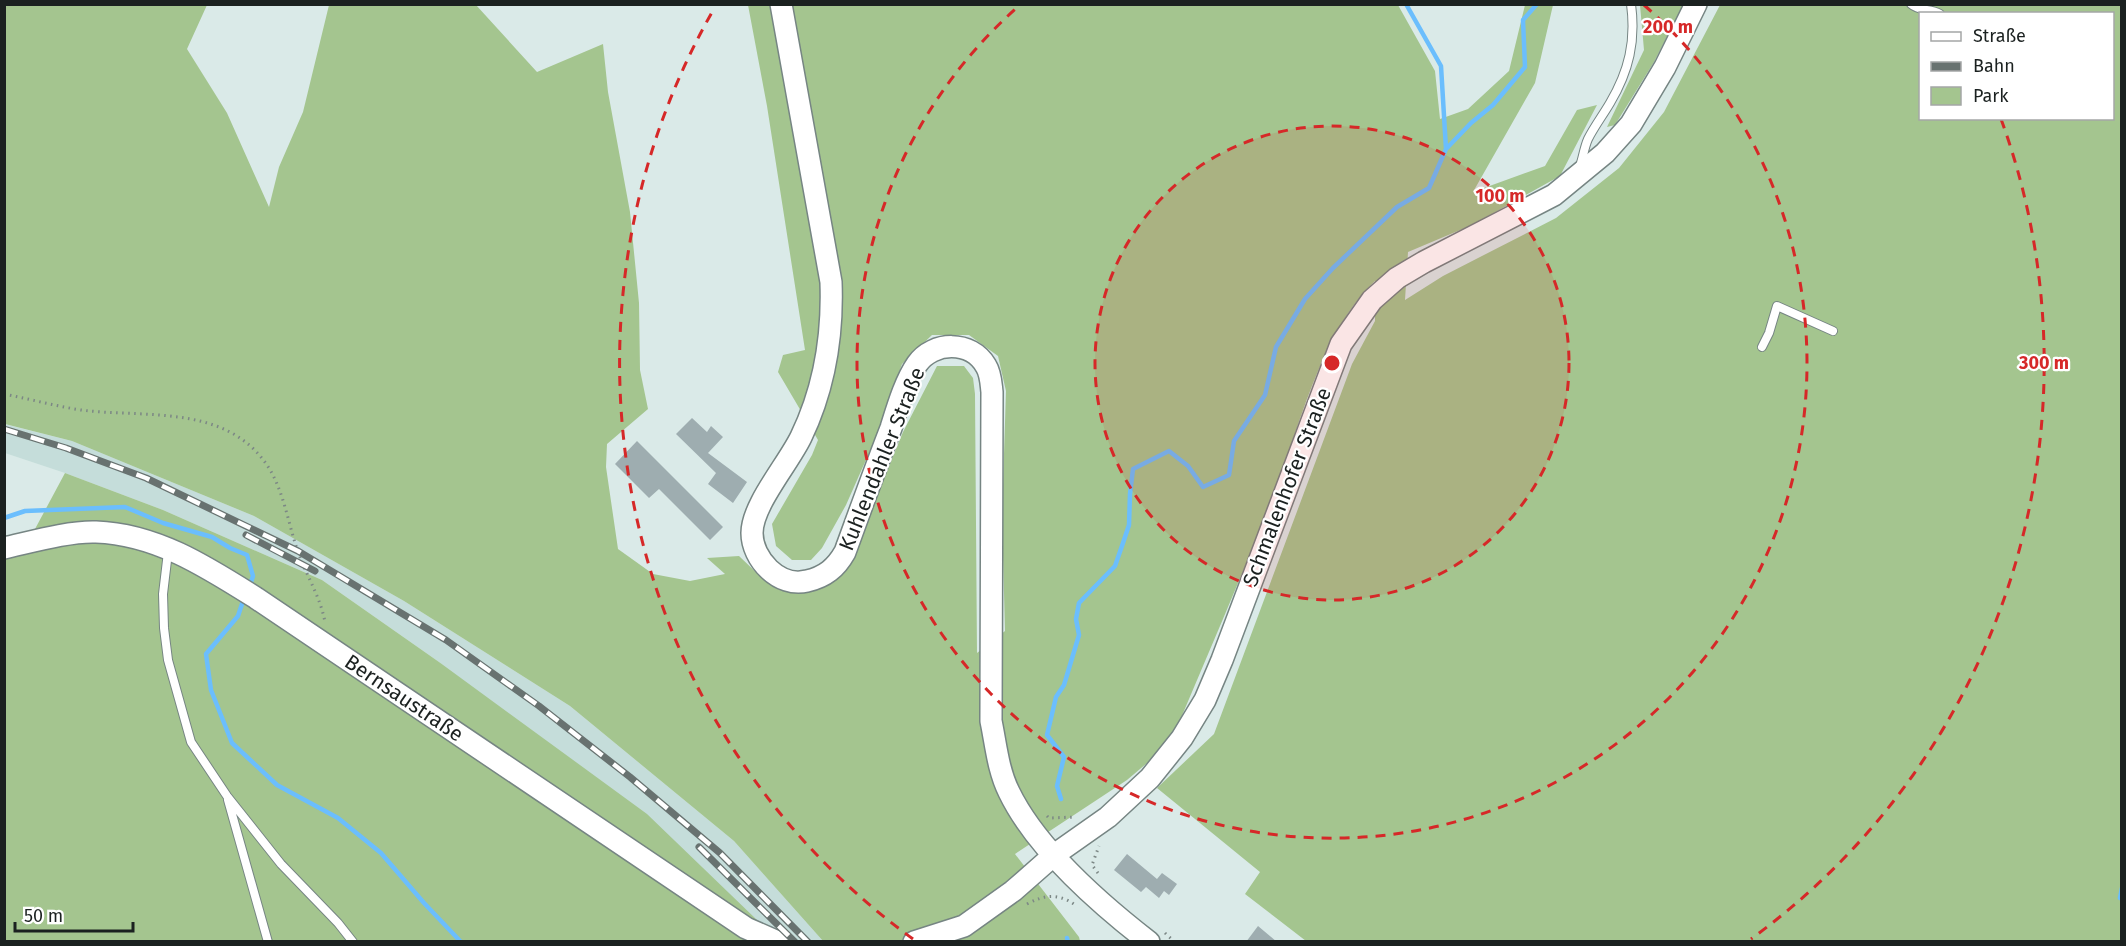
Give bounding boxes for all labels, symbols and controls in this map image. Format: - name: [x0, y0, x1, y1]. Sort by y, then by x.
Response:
- legend: [1919, 12, 2114, 120]
- text: 200 m: [1643, 16, 1693, 38]
- text: Straße: [1973, 25, 2026, 47]
- text: Bahn: [1973, 55, 2015, 77]
- text: Park: [1973, 85, 2009, 107]
- text: 100 m: [1476, 185, 1524, 207]
- text: 300 m: [2018, 352, 2069, 374]
- centre of rings: [1322, 353, 1342, 373]
- street label: Kuhlendahler Straße: [833, 363, 931, 555]
- street label: Schmalenhofer Straße: [1237, 384, 1337, 590]
- street label: Bernsaustraße: [340, 649, 468, 747]
- scale bar: [15, 895, 134, 933]
- text: 50 m: [24, 905, 63, 927]

